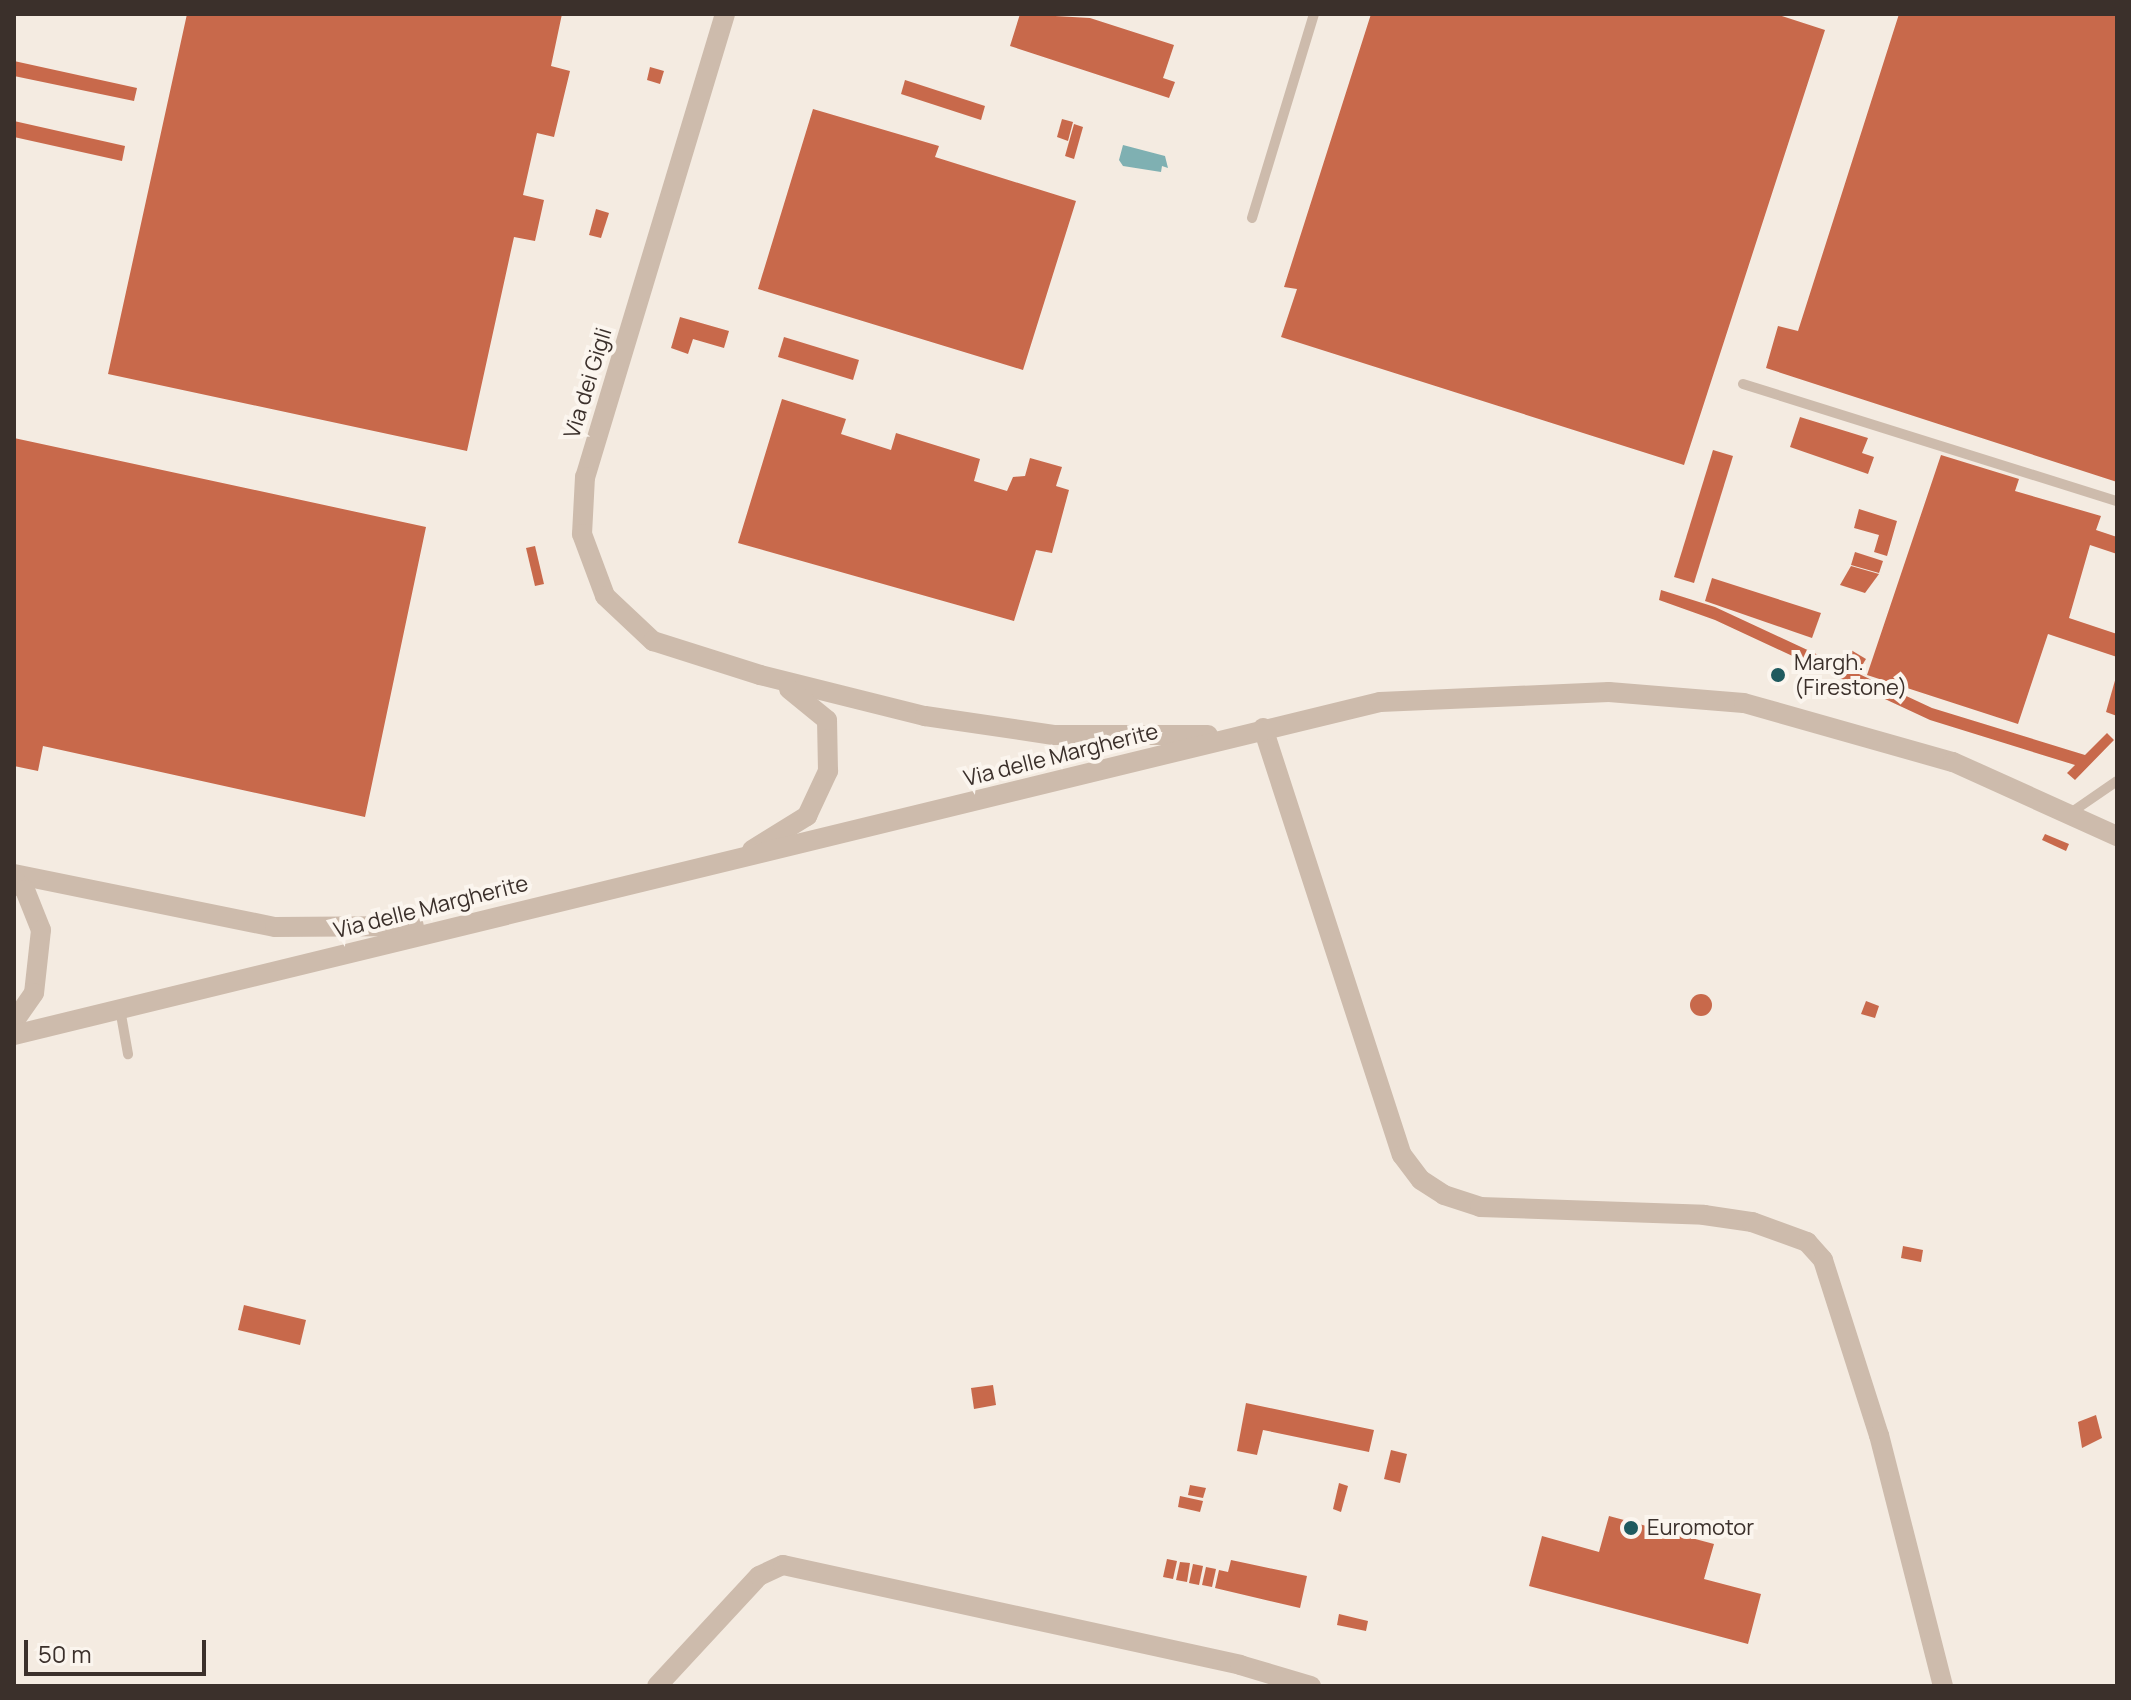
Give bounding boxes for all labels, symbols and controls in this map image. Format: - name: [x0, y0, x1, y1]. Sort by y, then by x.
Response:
- street label: Via dei Gigli: [559, 325, 617, 441]
- place label: Margh. (Firestone): [1794, 649, 1907, 700]
- marker: Margh. (Firestone): [1769, 666, 1787, 684]
- street label: Via delle Margherite: [961, 718, 1161, 792]
- street label: Via delle Margherite: [331, 870, 531, 944]
- place label: Euromotor: [1647, 1515, 1754, 1541]
- marker: Euromotor: [1622, 1519, 1640, 1537]
- scale bar: [28, 1624, 210, 1674]
- text: 50 m: [38, 1637, 92, 1670]

